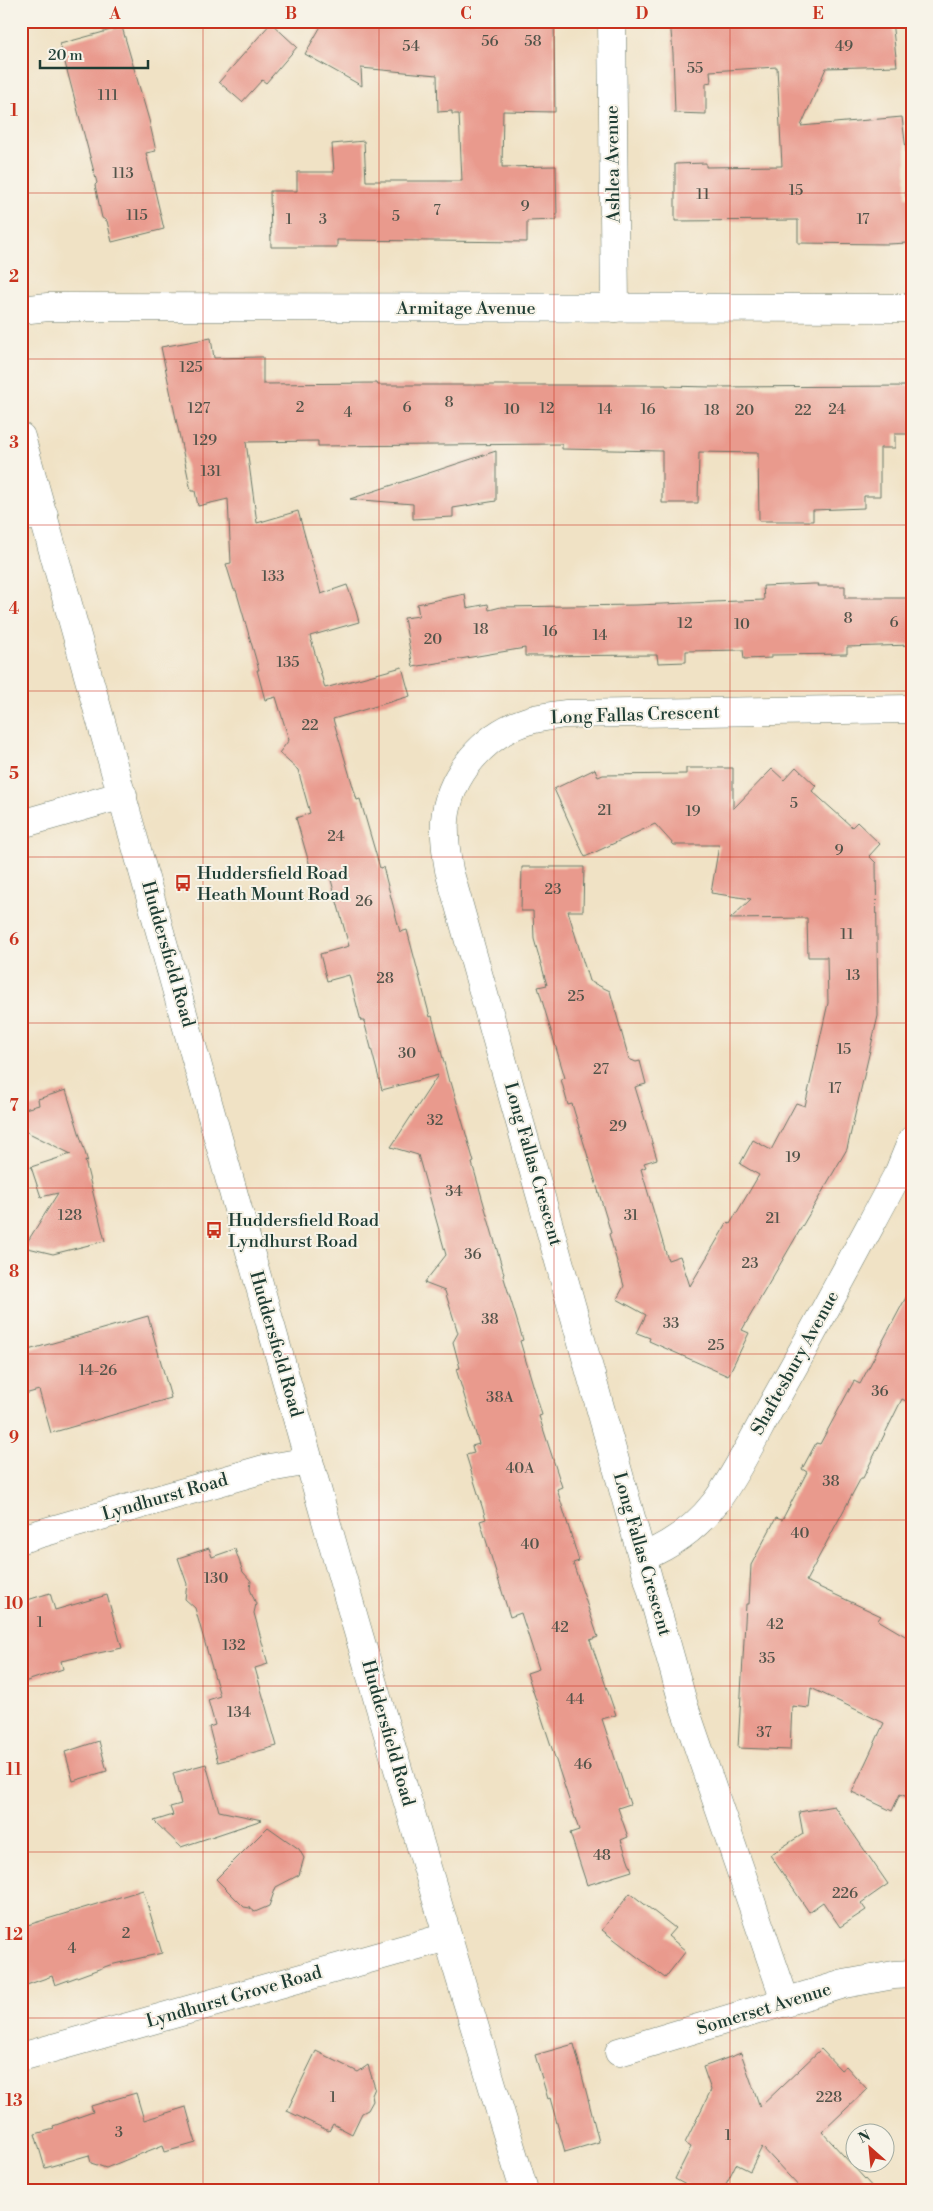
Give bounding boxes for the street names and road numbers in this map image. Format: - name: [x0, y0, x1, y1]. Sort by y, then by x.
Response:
- street label: Ashlea Avenue: [600, 105, 626, 224]
- street label: Armitage Avenue: [396, 297, 535, 320]
- street label: Long Fallas Crescent: [550, 701, 721, 729]
- street label: Huddersfield Road: [136, 878, 200, 1030]
- street label: Long Fallas Crescent: [499, 1080, 568, 1249]
- street label: Huddersfield Road: [244, 1268, 308, 1420]
- street label: Shaftesbury Avenue: [746, 1287, 844, 1439]
- street label: Lyndhurst Road: [99, 1468, 231, 1526]
- street label: Long Fallas Crescent: [608, 1470, 677, 1639]
- street label: Huddersfield Road: [356, 1657, 420, 1809]
- street label: Lyndhurst Grove Road: [143, 1961, 325, 2033]
- street label: Somerset Avenue: [694, 1978, 834, 2040]

